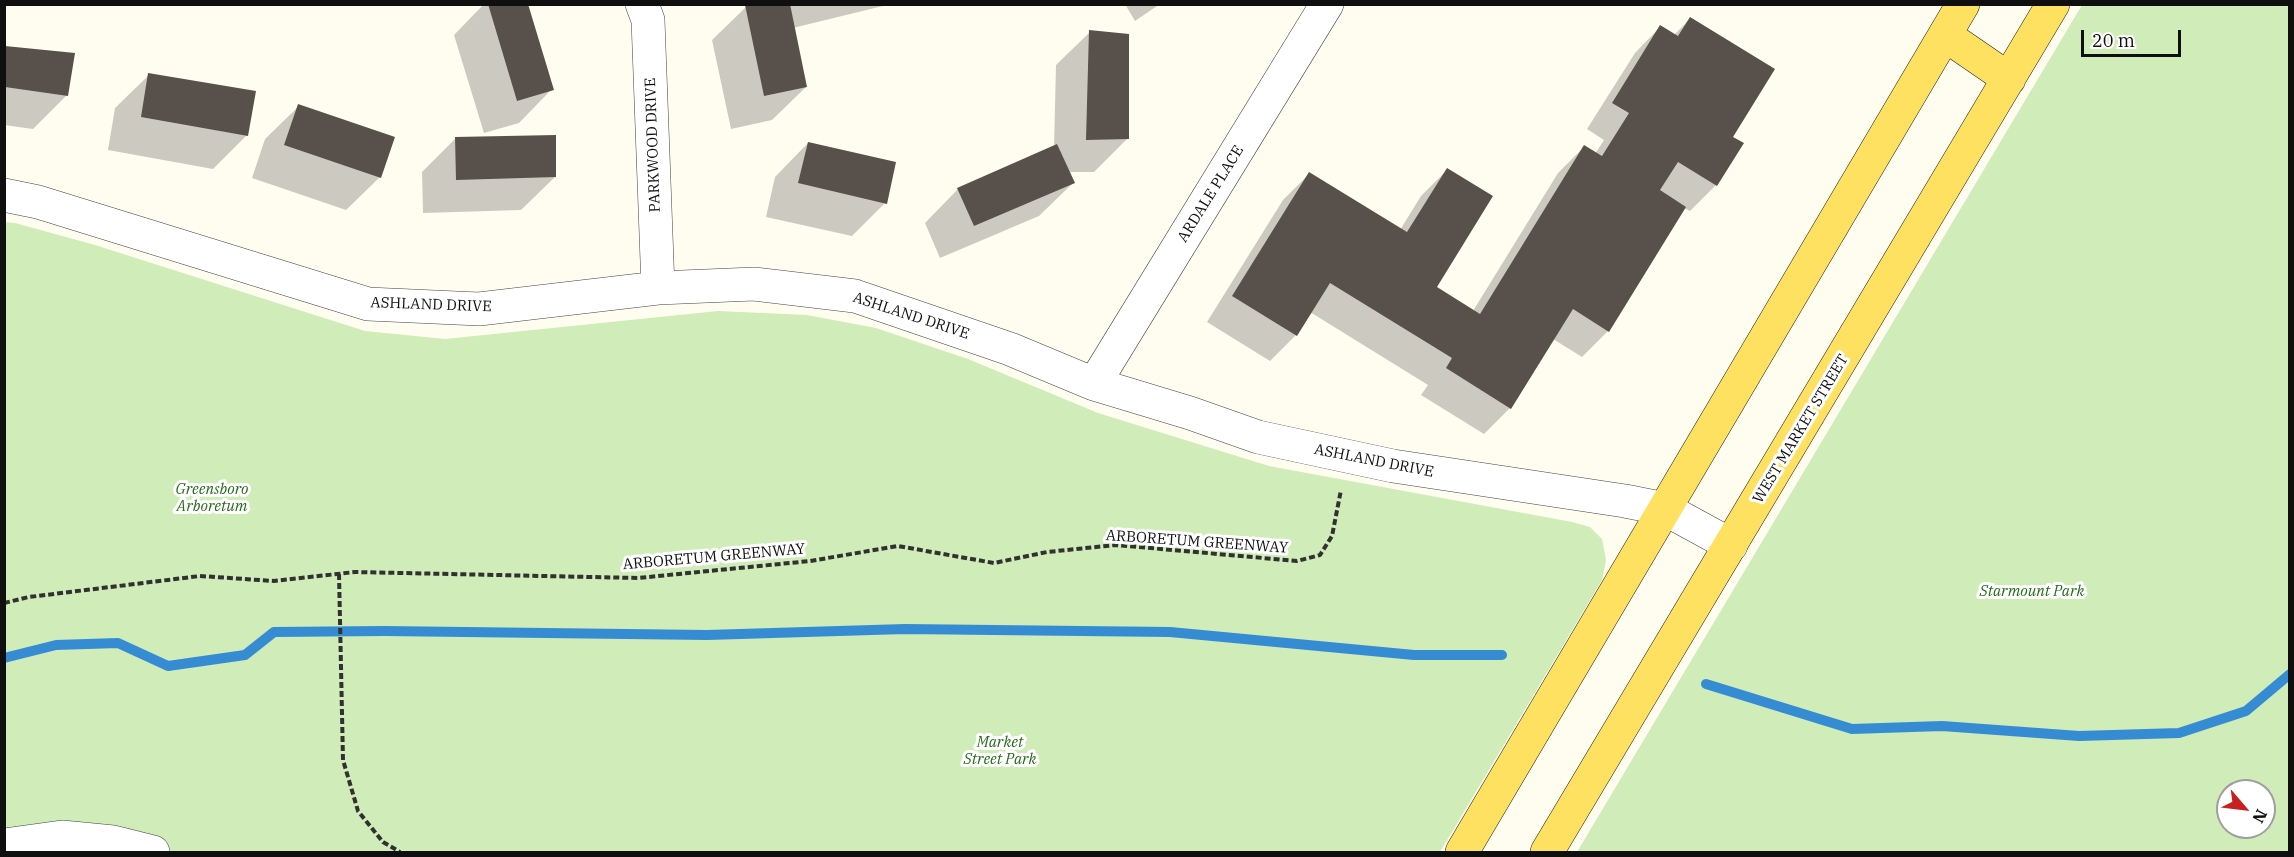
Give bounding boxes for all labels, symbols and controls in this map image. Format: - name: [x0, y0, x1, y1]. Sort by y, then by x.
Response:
- scale bar: [2084, 18, 2184, 56]
- text: 20 m: [2092, 29, 2135, 52]
- street label: PARKWOOD DRIVE: [642, 77, 664, 213]
- street label: ARDALE PLACE: [1174, 142, 1248, 246]
- street label: ASHLAND DRIVE: [850, 289, 972, 343]
- street label: ASHLAND DRIVE: [370, 294, 492, 316]
- street label: WEST MARKET STREET: [1749, 351, 1853, 507]
- street label: ASHLAND DRIVE: [1313, 441, 1435, 481]
- park label: Greensboro Arboretum: [175, 481, 249, 516]
- street label: ARBORETUM GREENWAY: [1105, 527, 1289, 557]
- street label: ARBORETUM GREENWAY: [622, 540, 806, 574]
- park label: Starmount Park: [1979, 583, 2085, 601]
- park label: Market Street Park: [963, 734, 1037, 769]
- north arrow: [2216, 779, 2276, 839]
- text: N: [2248, 806, 2272, 827]

